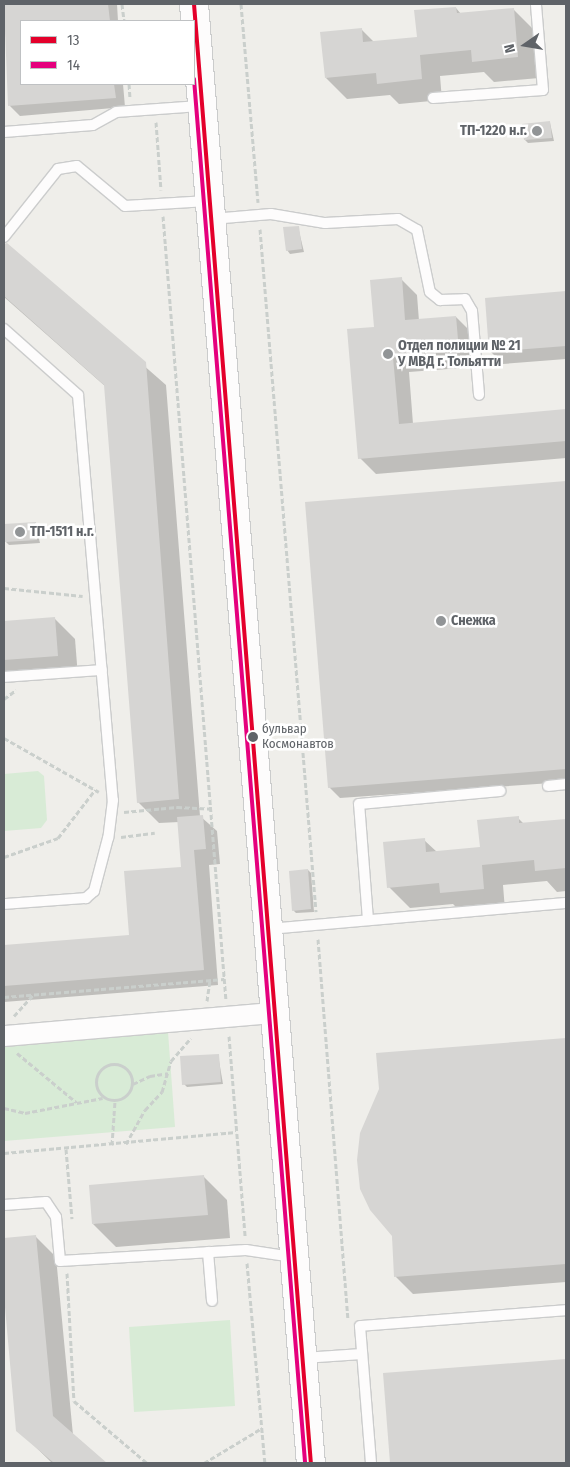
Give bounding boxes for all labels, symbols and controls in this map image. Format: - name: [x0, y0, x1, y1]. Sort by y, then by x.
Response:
- legend: [20, 20, 195, 85]
- north arrow: [500, 20, 550, 70]
- text: 13: [67, 31, 80, 49]
- text: N: [501, 42, 519, 54]
- text: 14: [67, 56, 80, 74]
- place label: ТП-1220 н.г.: [460, 123, 527, 139]
- marker: ТП-1220 н.г.: [531, 125, 543, 137]
- place label: Отдел полиции № 21 У МВД г. Тольятти: [398, 338, 521, 371]
- marker: Отдел полиции № 21 У МВД г. Тольятти: [382, 348, 394, 360]
- place label: ТП-1511 н.г.: [30, 524, 94, 540]
- marker: ТП-1511 н.г.: [14, 526, 26, 538]
- place label: Снежка: [451, 613, 496, 629]
- marker: Снежка: [435, 615, 447, 627]
- place label: бульвар Космонавтов: [262, 722, 334, 753]
- marker: бульвар Космонавтов: [248, 732, 258, 742]

